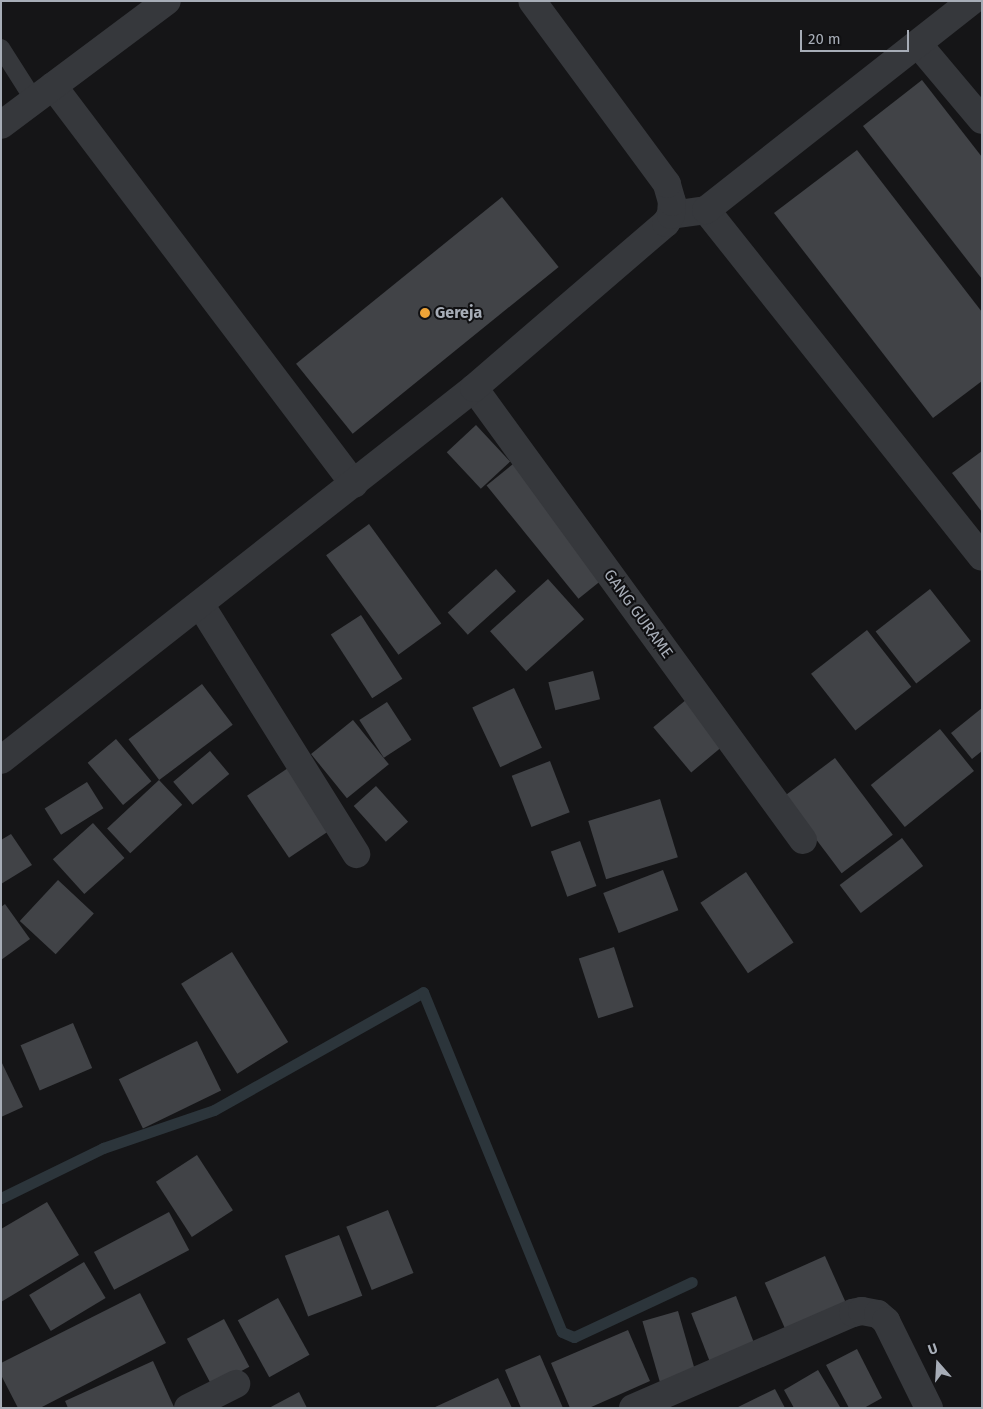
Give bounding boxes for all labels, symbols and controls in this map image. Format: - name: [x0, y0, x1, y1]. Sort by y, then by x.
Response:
- scale bar: [803, 20, 912, 52]
- text: 20 m: [808, 30, 841, 48]
- place label: Gereja: [435, 303, 482, 323]
- marker: Gereja: [419, 307, 431, 319]
- street label: GANG GURAME: [599, 566, 677, 662]
- north arrow: [913, 1339, 963, 1389]
- text: U: [926, 1340, 940, 1359]

